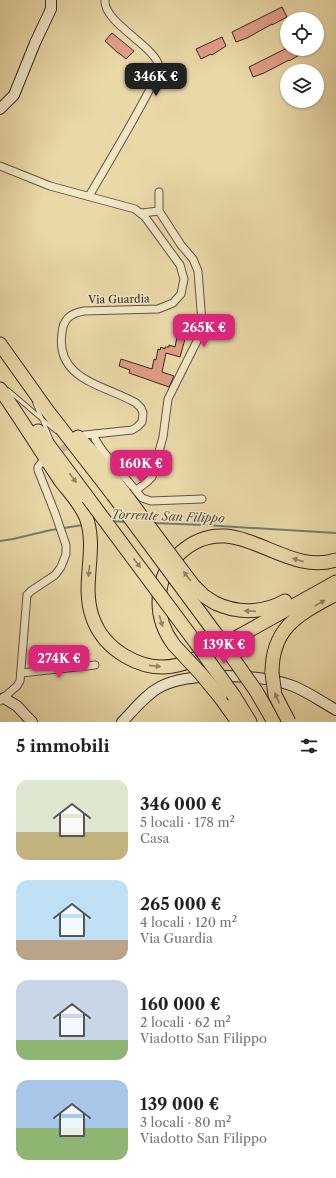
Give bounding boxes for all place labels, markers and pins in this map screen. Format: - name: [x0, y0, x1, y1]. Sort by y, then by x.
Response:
- pin: 346K €: [123, 63, 189, 97]
- pin: 265K €: [171, 314, 237, 348]
- pin: 160K €: [108, 450, 174, 484]
- pin: 139K €: [191, 631, 257, 665]
- pin: 274K €: [26, 645, 92, 679]

